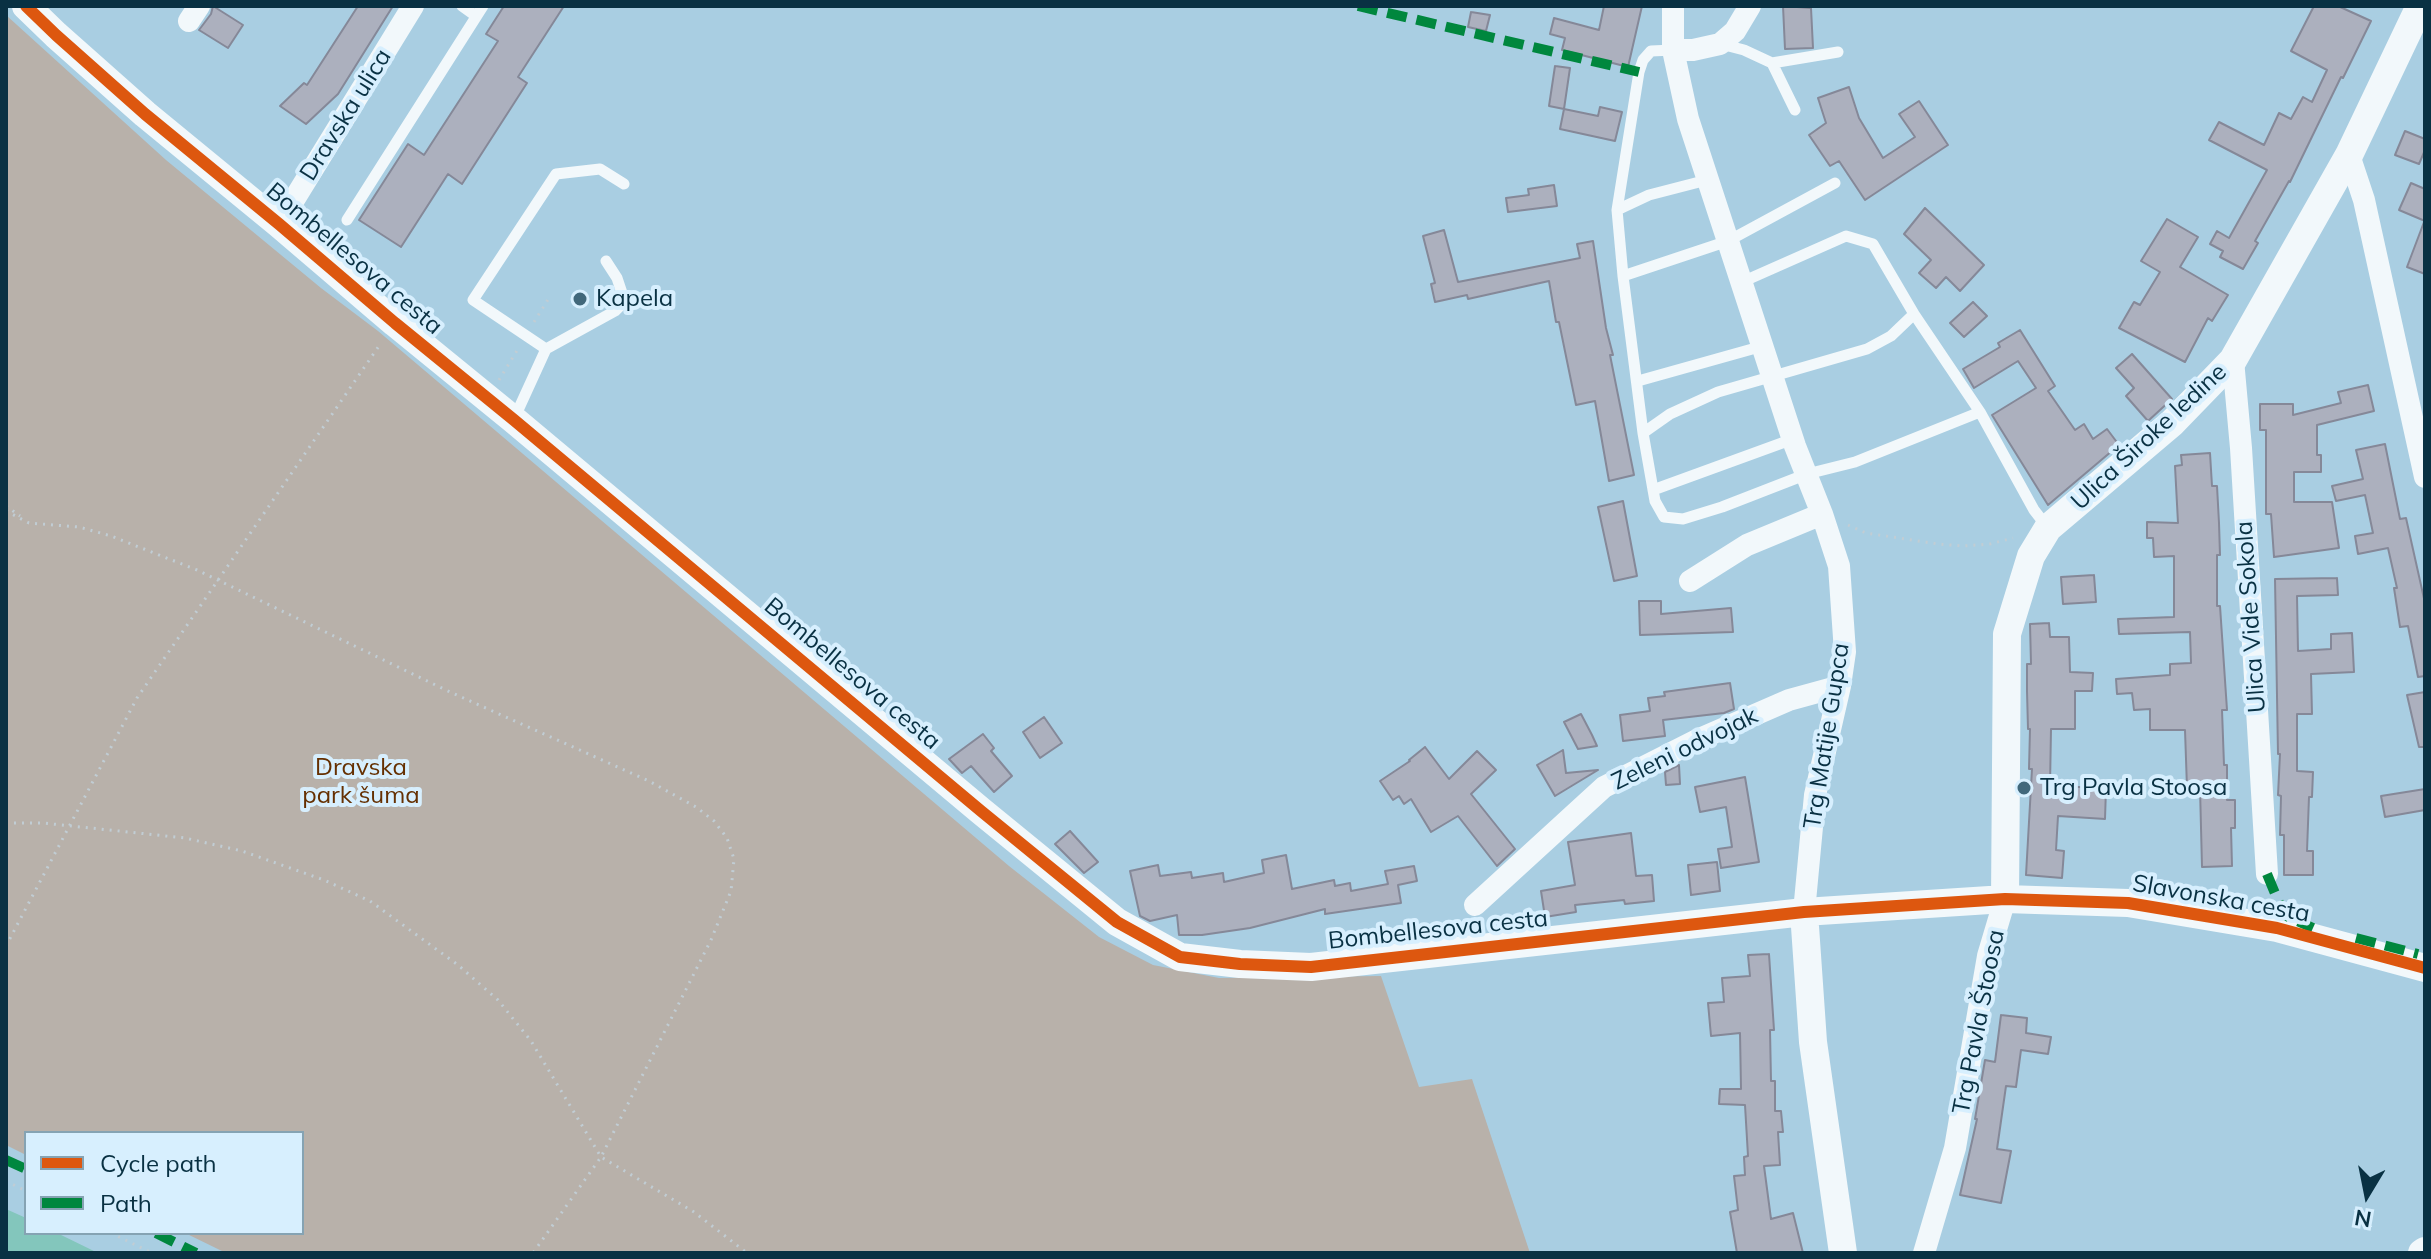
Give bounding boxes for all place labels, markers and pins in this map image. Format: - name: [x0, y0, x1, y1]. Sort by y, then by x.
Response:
- place label: Kapela: [596, 285, 673, 313]
- marker: Kapela: [571, 290, 589, 308]
- place label: Trg Pavla Stoosa: [2040, 774, 2227, 802]
- marker: Trg Pavla Stoosa: [2015, 779, 2033, 797]

